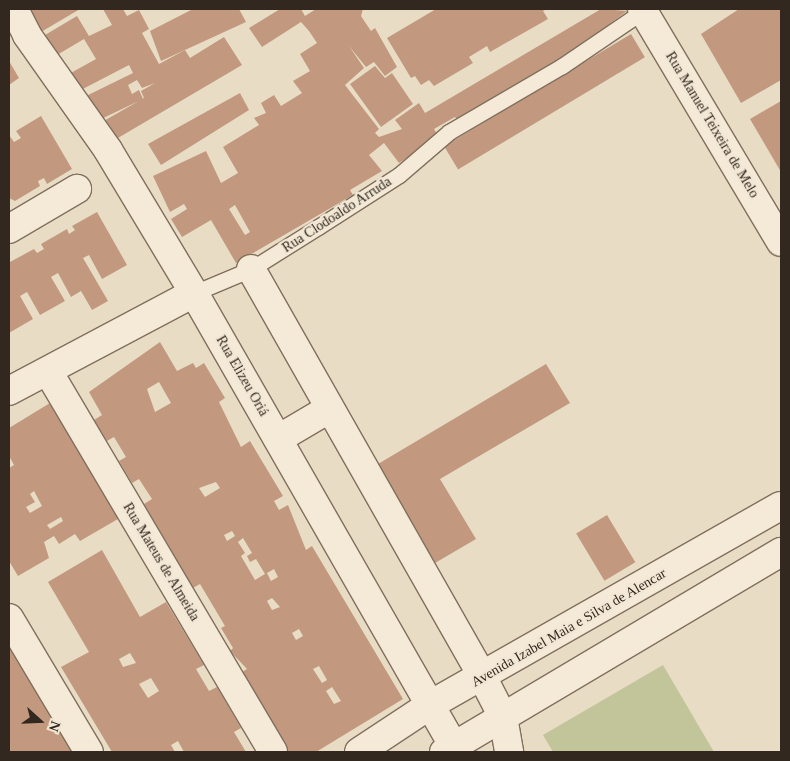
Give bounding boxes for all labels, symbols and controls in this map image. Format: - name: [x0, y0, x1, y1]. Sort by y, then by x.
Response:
- street label: Rua Manuel Teixeira de Melo: [662, 49, 762, 201]
- street label: Rua Clodoaldo Arruda: [279, 173, 395, 257]
- street label: Rua Elizeu Oriá: [212, 333, 272, 419]
- street label: Rua Mateus de Almeida: [119, 500, 203, 624]
- street label: Avenida Izabel Maia e Silva de Alencar: [468, 565, 670, 691]
- north arrow: [15, 696, 65, 746]
- text: N: [46, 719, 63, 734]

